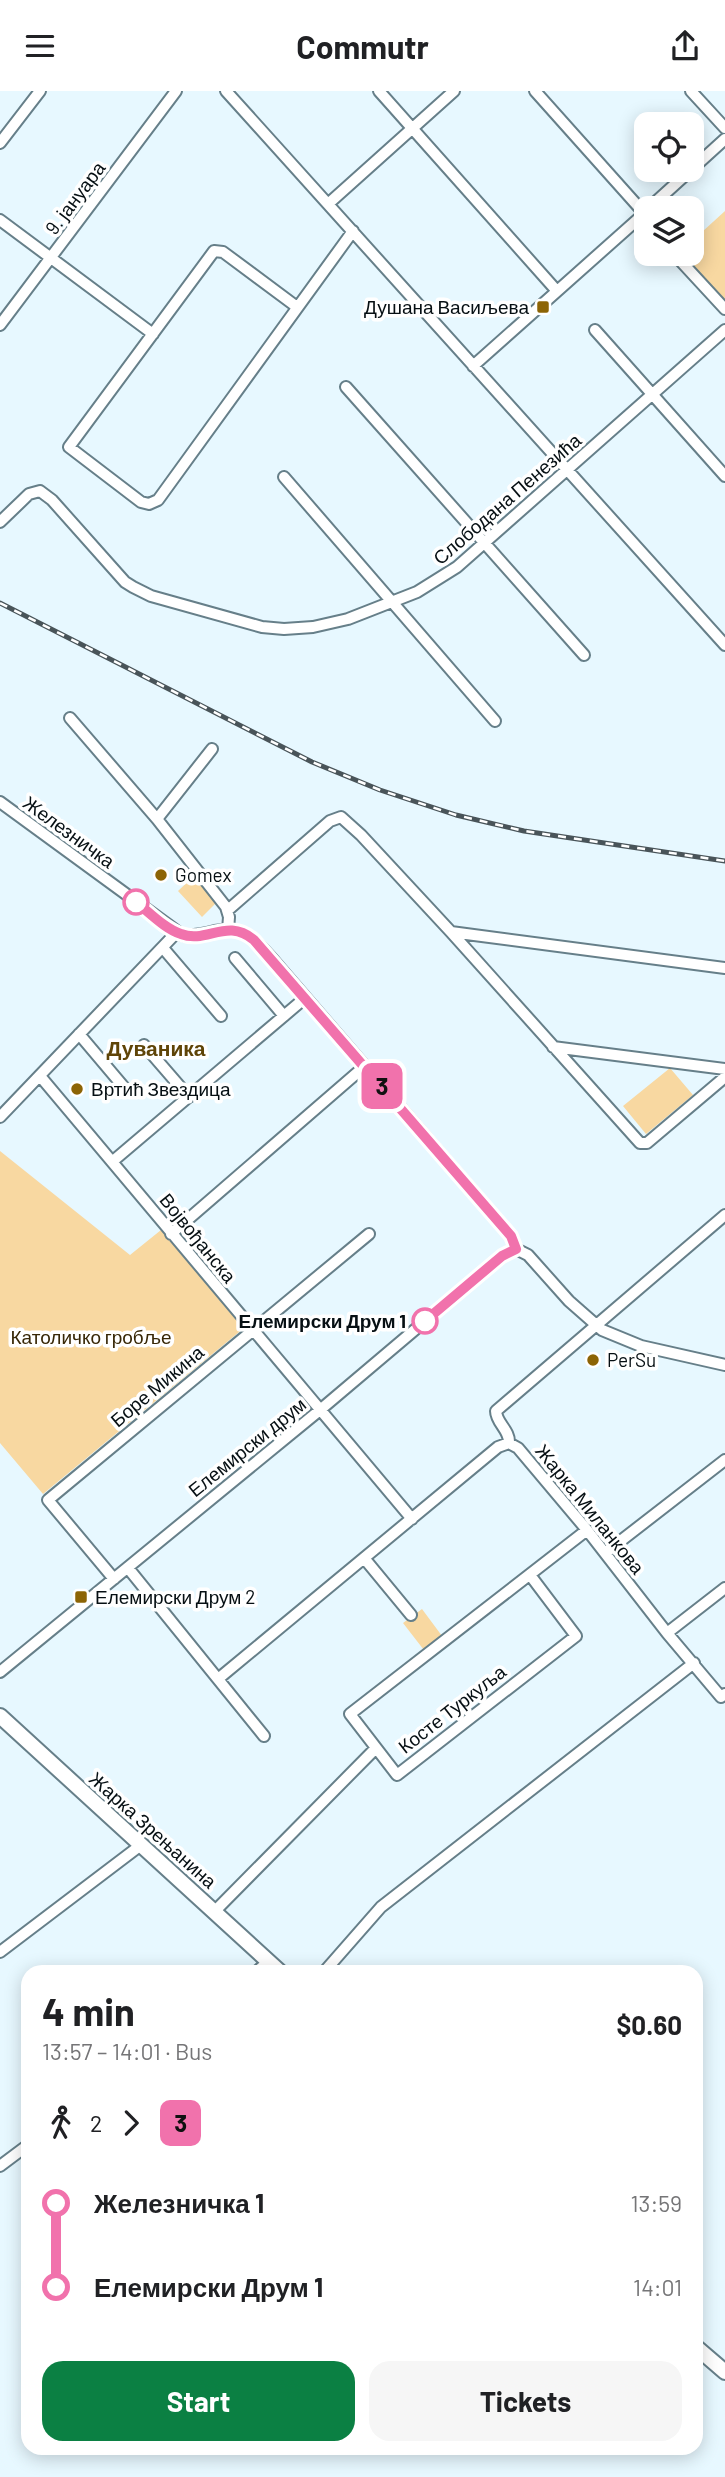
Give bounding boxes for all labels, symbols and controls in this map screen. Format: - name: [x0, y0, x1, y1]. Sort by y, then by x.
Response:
- icon: menu: [21, 27, 59, 65]
- text: Commutr: [296, 27, 429, 65]
- icon: share: [666, 27, 704, 65]
- map controls: [634, 112, 704, 266]
- button: locate: [634, 112, 704, 182]
- street label: 9. јануара: [40, 156, 110, 239]
- button: layers: [634, 196, 704, 266]
- place label: Душана Васиљева: [364, 295, 529, 318]
- marker: Душана Васиљева: [535, 299, 551, 315]
- street label: Слободана Пенезића: [428, 428, 586, 569]
- street label: Железничка: [19, 791, 120, 873]
- place label: Gomex: [175, 863, 232, 886]
- marker: Gomex: [153, 867, 169, 883]
- unlabelled marker: [123, 889, 149, 915]
- district label: Дуваника: [107, 1035, 206, 1060]
- line badge: 3: [359, 1063, 405, 1109]
- text: 3: [376, 1071, 388, 1100]
- place label: Вртић Звездица: [91, 1077, 231, 1100]
- marker: Вртић Звездица: [69, 1081, 85, 1097]
- street label: Војвођанска: [155, 1188, 242, 1287]
- marker: Елемирски Друм 1: [412, 1308, 438, 1334]
- place label: Елемирски Друм 1: [239, 1309, 406, 1332]
- park label: Католичко гробље: [10, 1325, 172, 1348]
- street label: Боре Микина: [105, 1340, 208, 1431]
- place label: PerSu: [607, 1348, 656, 1371]
- marker: PerSu: [585, 1352, 601, 1368]
- street label: Елемирски друм: [183, 1392, 310, 1501]
- street label: Жарка Миланкова: [531, 1439, 650, 1578]
- place label: Елемирски Друм 2: [95, 1585, 255, 1608]
- marker: Елемирски Друм 2: [73, 1589, 89, 1605]
- street label: Косте Туркуља: [393, 1659, 510, 1758]
- street label: Жарка Зрењанина: [85, 1767, 222, 1893]
- text: 4 min: [42, 1988, 135, 2034]
- text: $0.60: [617, 2009, 682, 2040]
- text: 13:57 – 14:01 · Bus: [42, 2037, 212, 2065]
- icon: walk: [42, 2104, 80, 2142]
- icon: forward: [112, 2104, 150, 2142]
- text: 3: [174, 2108, 187, 2137]
- text: 2: [90, 2109, 102, 2137]
- text: Железничка 1: [94, 2187, 264, 2218]
- text: 13:59: [631, 2189, 682, 2217]
- text: Елемирски Друм 1: [94, 2271, 323, 2302]
- text: 14:01: [633, 2273, 682, 2301]
- button: Start: [42, 2361, 355, 2441]
- button: Tickets: [369, 2361, 682, 2441]

